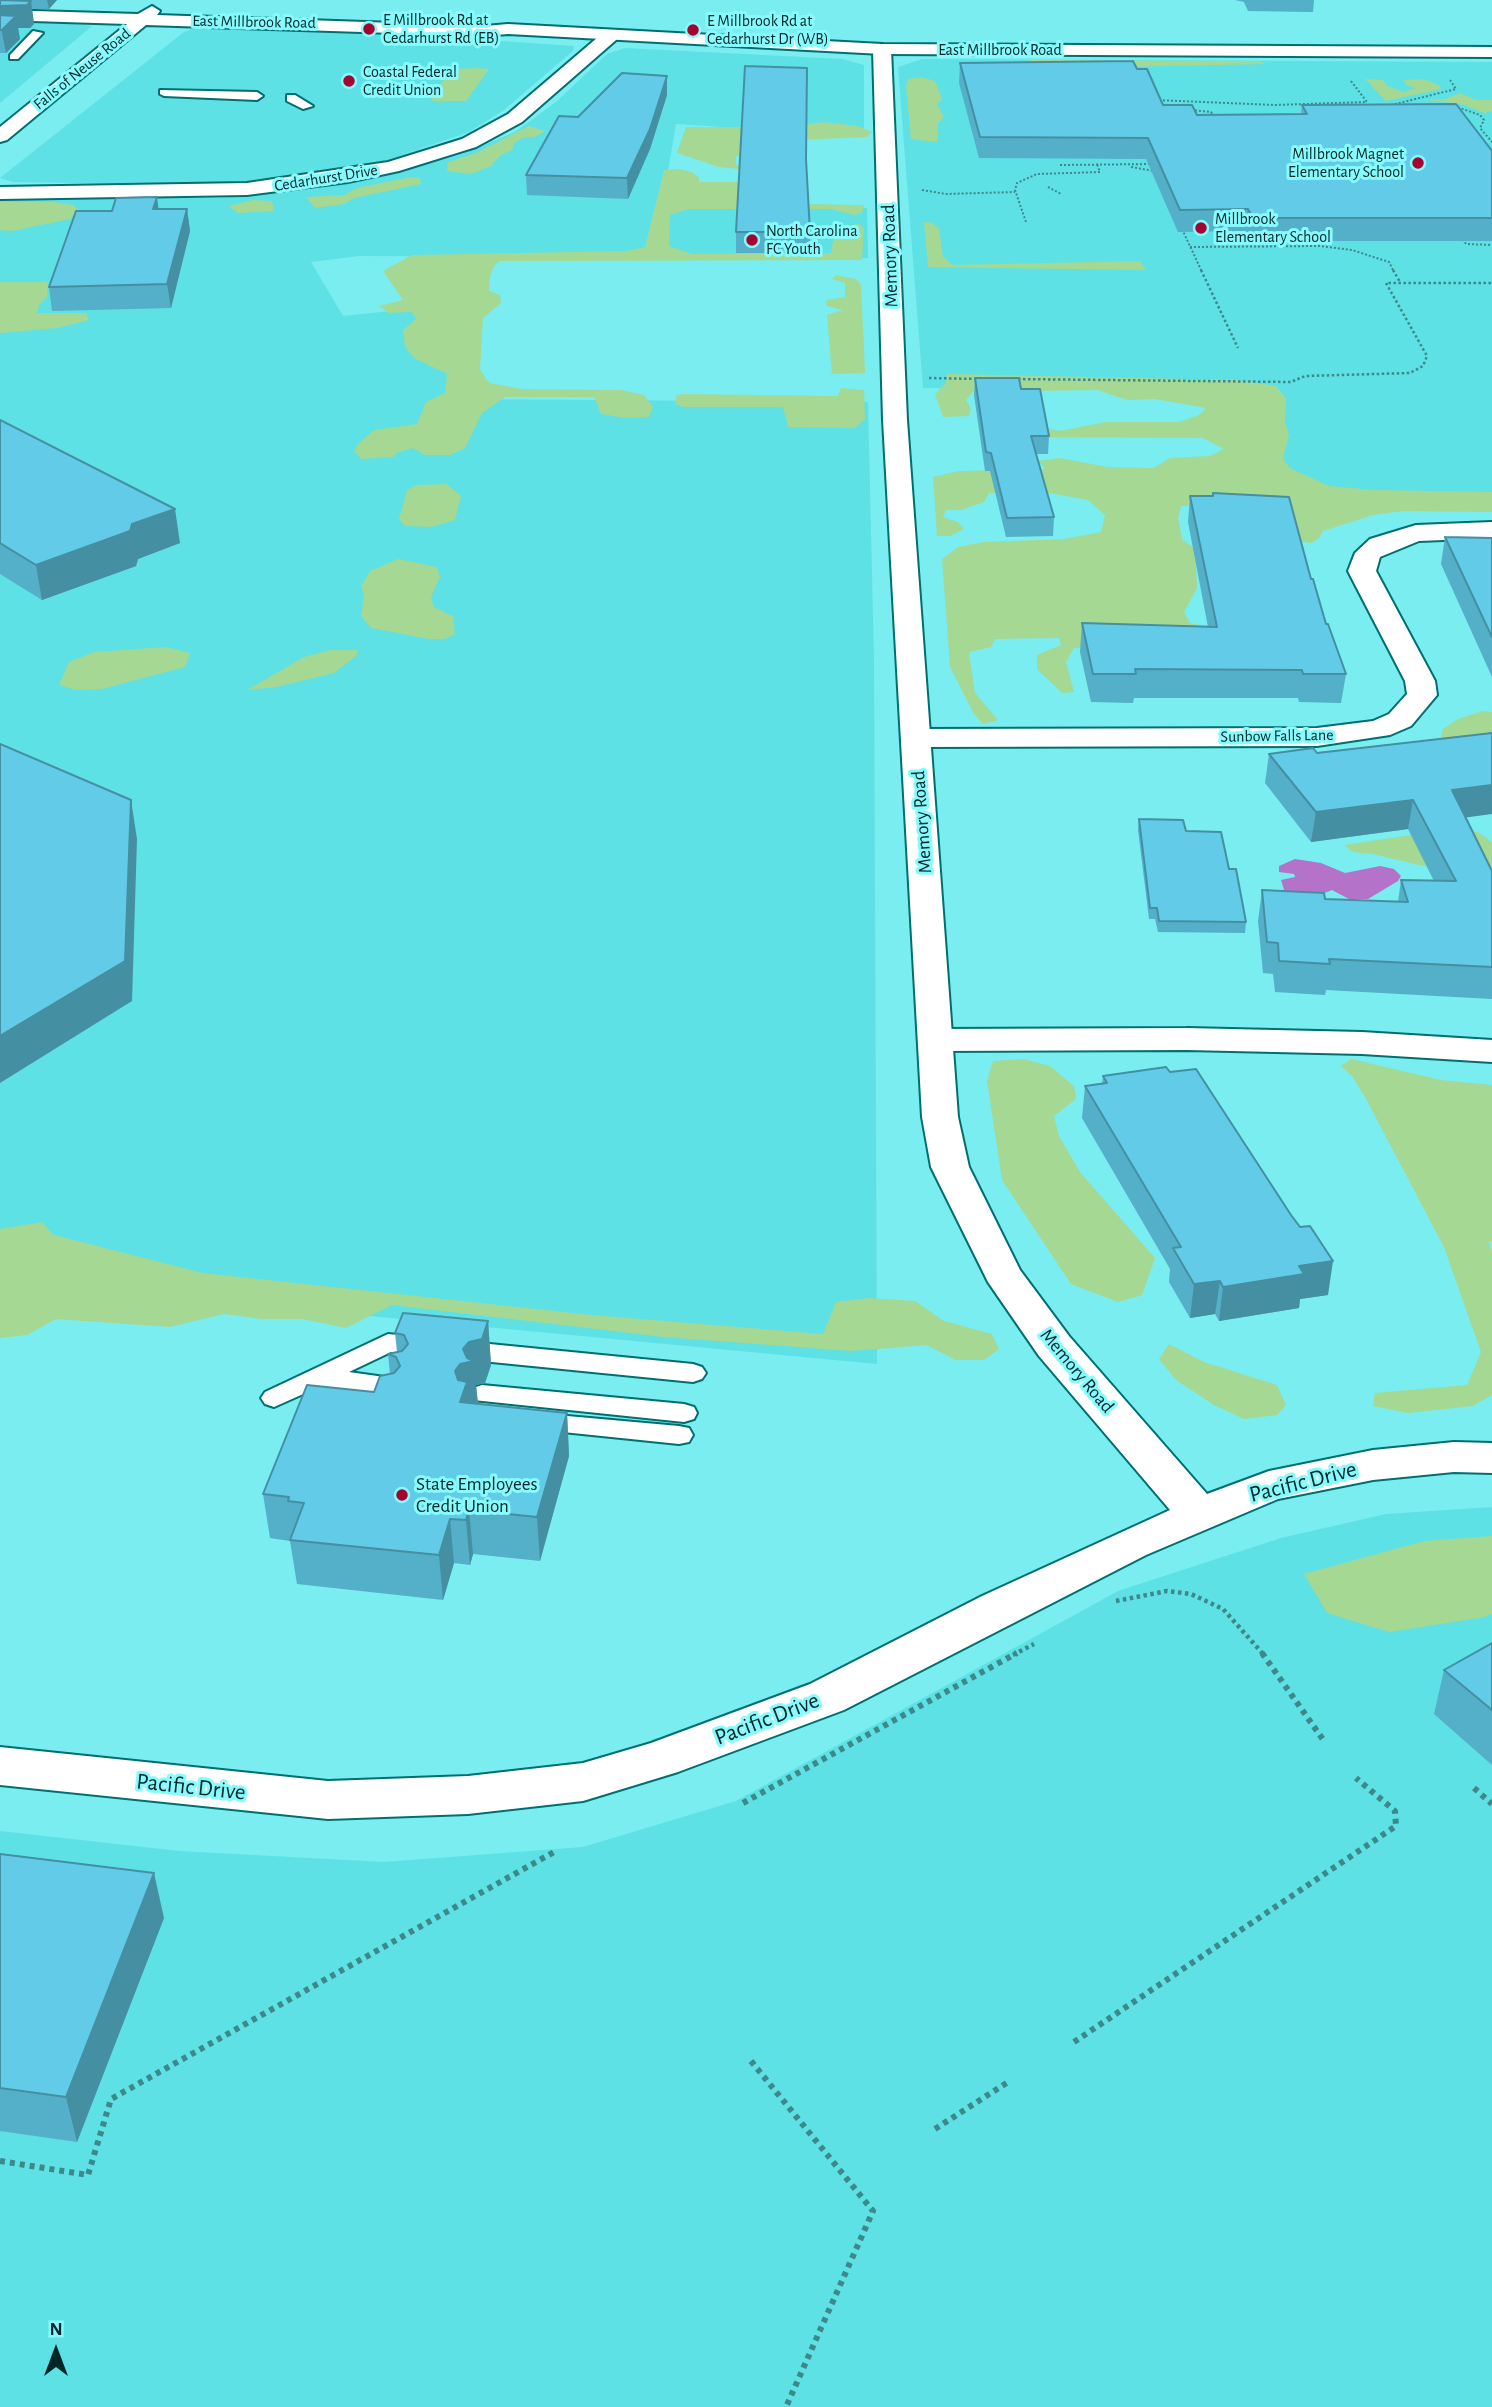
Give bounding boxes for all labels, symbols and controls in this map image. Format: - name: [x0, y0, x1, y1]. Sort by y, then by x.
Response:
- place label: E Millbrook Rd at Cedarhurst Rd (EB): [383, 10, 499, 48]
- street label: East Millbrook Road: [192, 11, 316, 33]
- place label: E Millbrook Rd at Cedarhurst Dr (WB): [707, 11, 829, 49]
- marker: E Millbrook Rd at Cedarhurst Rd (EB): [361, 21, 377, 37]
- marker: E Millbrook Rd at Cedarhurst Dr (WB): [685, 22, 701, 38]
- street label: Falls of Neuse Road: [30, 24, 134, 114]
- street label: East Millbrook Road: [938, 40, 1062, 60]
- place label: Coastal Federal Credit Union: [363, 62, 457, 100]
- marker: Coastal Federal Credit Union: [341, 73, 357, 89]
- place label: Millbrook Magnet Elementary School: [1288, 144, 1404, 182]
- marker: Millbrook Magnet Elementary School: [1410, 155, 1426, 171]
- street label: Cedarhurst Drive: [273, 160, 379, 196]
- street label: Memory Road: [877, 204, 903, 308]
- place label: Millbrook Elementary School: [1215, 209, 1331, 247]
- marker: Millbrook Elementary School: [1193, 220, 1209, 236]
- place label: North Carolina FC Youth: [766, 221, 858, 259]
- marker: North Carolina FC Youth: [744, 232, 760, 248]
- street label: Sunbow Falls Lane: [1220, 725, 1334, 747]
- street label: Memory Road: [907, 770, 937, 874]
- street label: Memory Road: [1035, 1324, 1119, 1418]
- street label: Pacific Drive: [1246, 1455, 1360, 1509]
- place label: State Employees Credit Union: [416, 1473, 537, 1517]
- marker: State Employees Credit Union: [394, 1487, 410, 1503]
- street label: Pacific Drive: [711, 1686, 823, 1752]
- street label: Pacific Drive: [135, 1768, 247, 1806]
- north arrow: [21, 2316, 91, 2386]
- text: N: [49, 2320, 63, 2339]

